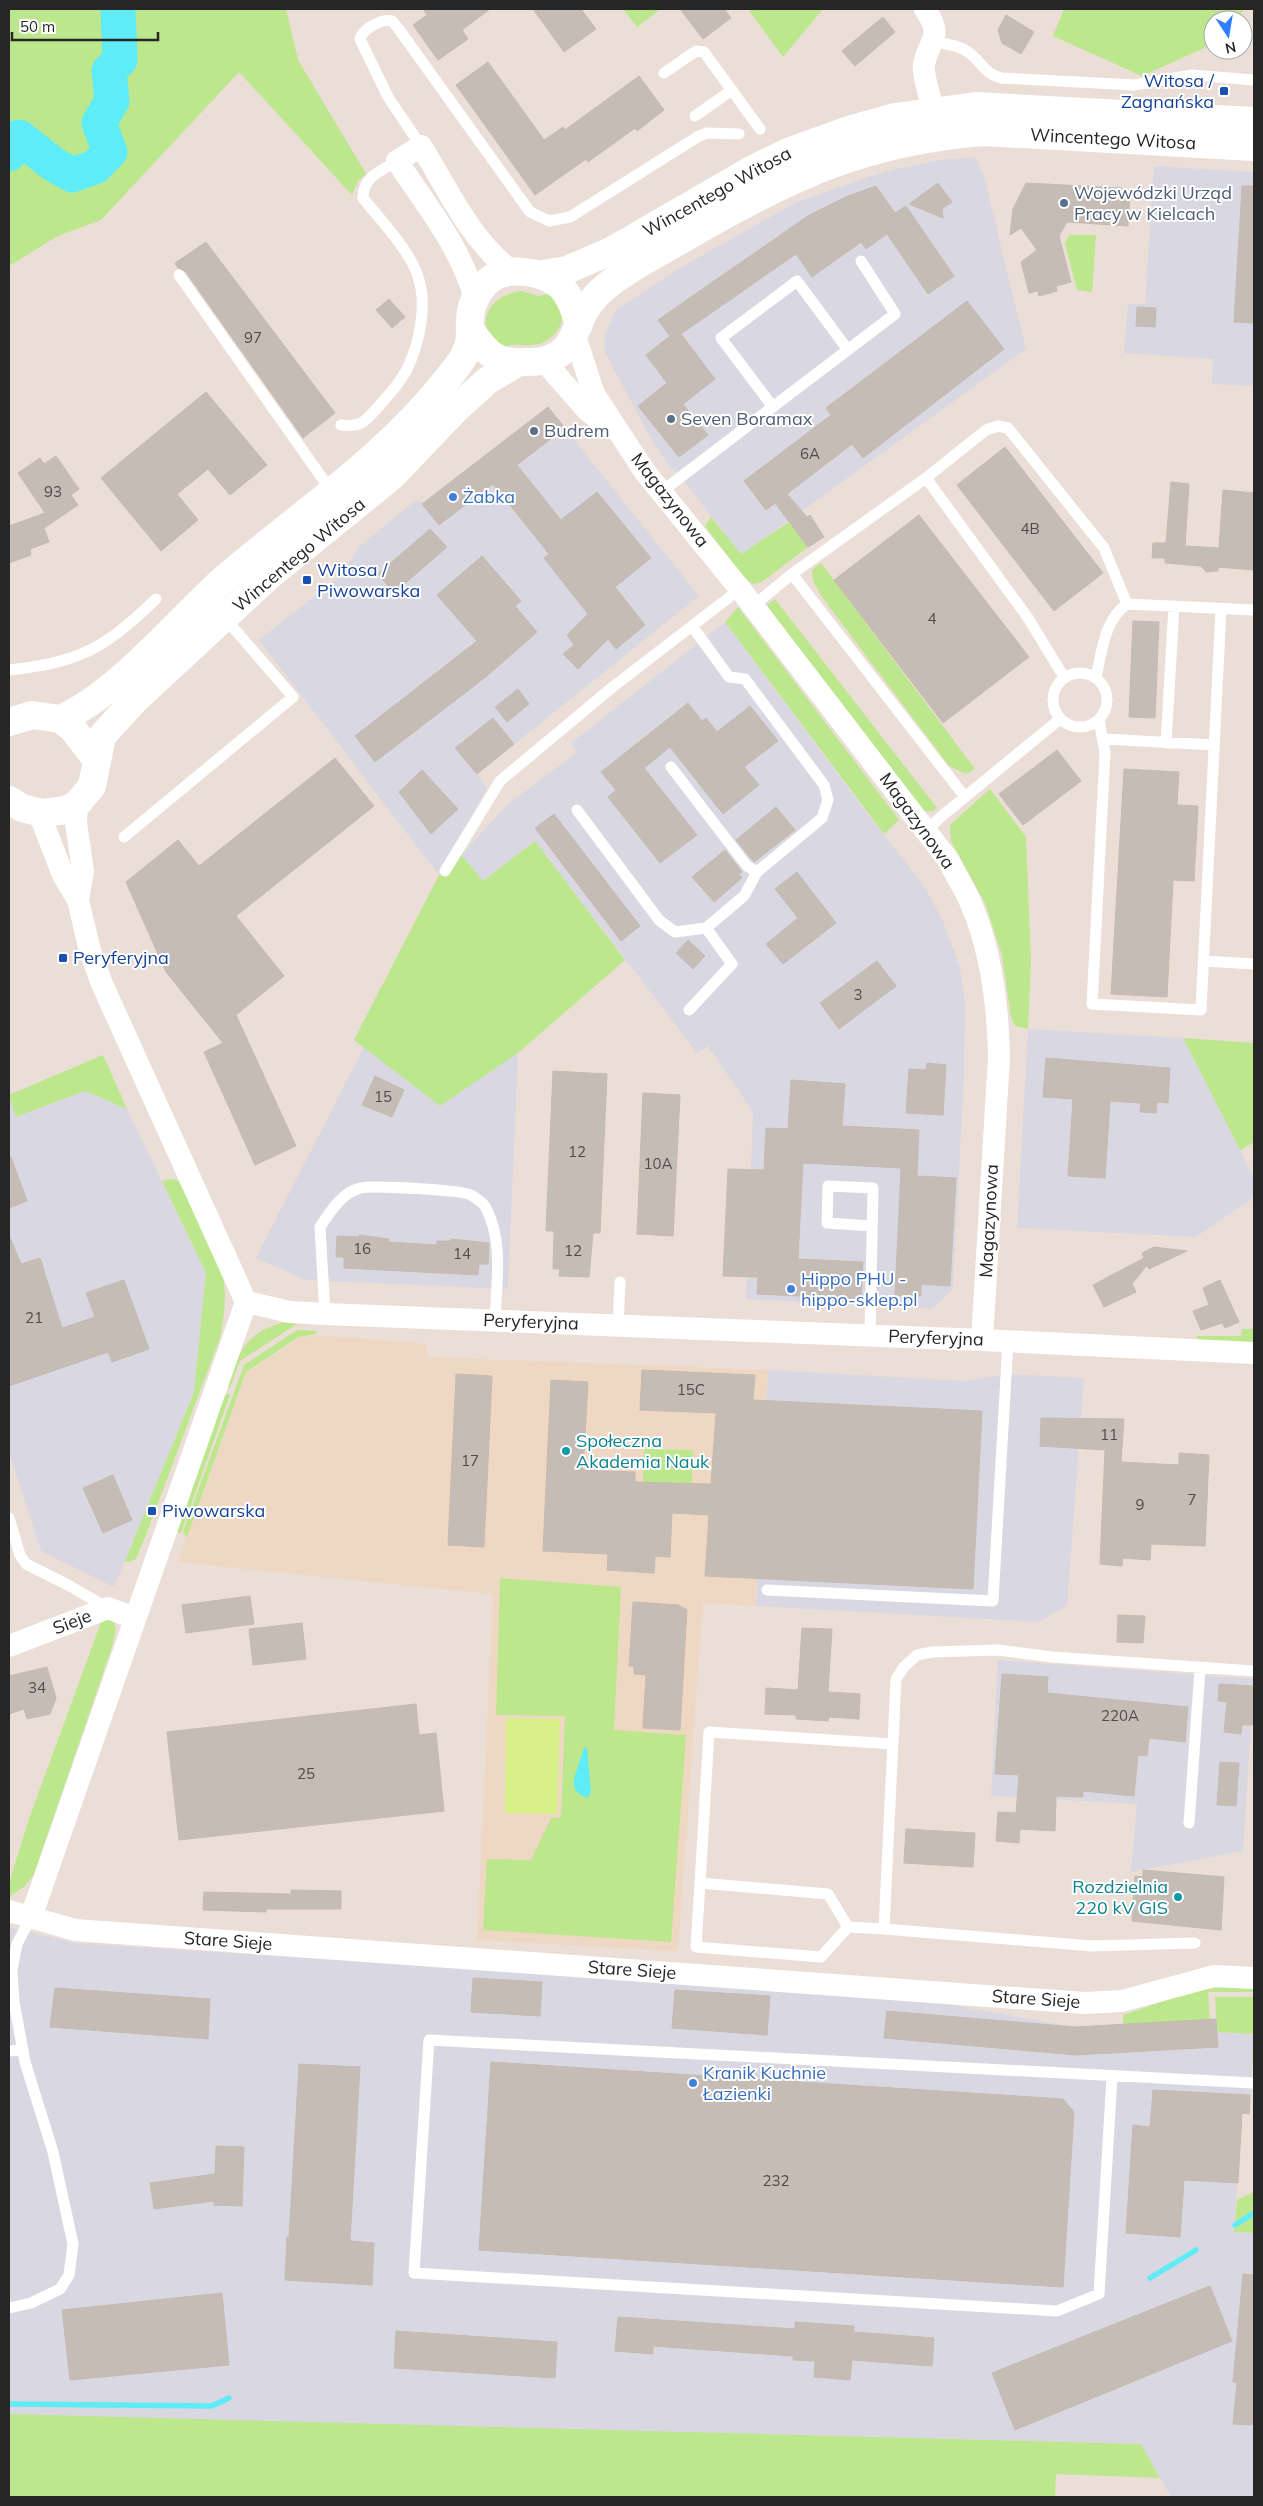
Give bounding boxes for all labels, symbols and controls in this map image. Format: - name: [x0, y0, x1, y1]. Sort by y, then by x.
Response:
- scale bar: [12, 10, 159, 42]
- north arrow: [1203, 10, 1253, 60]
- text: 50 m: [20, 17, 55, 36]
- text: N: [1224, 38, 1238, 58]
- place label: Witosa / Zagnańska: [1121, 69, 1215, 113]
- marker: Witosa / Zagnańska: [1218, 85, 1230, 97]
- street label: Wincentego Witosa: [1029, 123, 1197, 154]
- street label: Wincentego Witosa: [638, 141, 795, 242]
- place label: Wojewódzki Urząd Pracy w Kielcach: [1074, 181, 1232, 225]
- marker: Wojewódzki Urząd Pracy w Kielcach: [1058, 197, 1070, 209]
- house number: 97: [244, 328, 262, 347]
- place label: Seven Boramax: [681, 407, 813, 430]
- marker: Seven Boramax: [665, 413, 677, 425]
- place label: Budrem: [544, 419, 609, 442]
- marker: Budrem: [528, 425, 540, 437]
- house number: 6A: [800, 444, 820, 463]
- street label: Magazynowa: [626, 448, 714, 552]
- house number: 93: [44, 482, 62, 501]
- place label: Żabka: [463, 485, 515, 508]
- marker: Żabka: [447, 491, 459, 503]
- street label: Wincentego Witosa: [228, 492, 370, 617]
- house number: 4B: [1020, 519, 1040, 538]
- place label: Witosa / Piwowarska: [317, 558, 420, 602]
- marker: Witosa / Piwowarska: [301, 574, 313, 586]
- house number: 4: [927, 609, 937, 628]
- street label: Magazynowa: [875, 768, 960, 873]
- place label: Peryferyjna: [73, 946, 169, 969]
- marker: Peryferyjna: [57, 952, 69, 964]
- house number: 3: [853, 985, 863, 1004]
- house number: 15: [374, 1087, 392, 1106]
- house number: 12: [568, 1142, 586, 1161]
- house number: 10A: [643, 1154, 673, 1173]
- street label: Magazynowa: [974, 1164, 1003, 1278]
- house number: 16: [353, 1239, 371, 1258]
- house number: 12: [564, 1241, 582, 1260]
- house number: 14: [453, 1244, 471, 1263]
- place label: Hippo PHU - hippo-sklep.pl: [801, 1267, 918, 1311]
- marker: Hippo PHU - hippo-sklep.pl: [785, 1283, 797, 1295]
- house number: 21: [25, 1308, 43, 1327]
- street label: Peryferyjna: [483, 1308, 579, 1335]
- street label: Peryferyjna: [888, 1324, 984, 1351]
- house number: 15C: [677, 1380, 705, 1399]
- house number: 11: [1100, 1425, 1118, 1444]
- place label: Społeczna Akademia Nauk: [576, 1429, 710, 1473]
- marker: Społeczna Akademia Nauk: [560, 1445, 572, 1457]
- house number: 17: [461, 1451, 479, 1470]
- house number: 7: [1187, 1490, 1197, 1509]
- house number: 9: [1135, 1495, 1145, 1514]
- place label: Piwowarska: [162, 1499, 265, 1522]
- marker: Piwowarska: [146, 1505, 158, 1517]
- street label: Sieje: [49, 1604, 94, 1639]
- house number: 34: [28, 1678, 46, 1697]
- house number: 220A: [1101, 1706, 1139, 1725]
- house number: 25: [297, 1764, 315, 1783]
- place label: Rozdzielnia 220 kV GIS: [1072, 1875, 1168, 1919]
- marker: Rozdzielnia 220 kV GIS: [1172, 1891, 1184, 1903]
- street label: Stare Sieje: [183, 1926, 273, 1955]
- street label: Stare Sieje: [587, 1955, 677, 1984]
- street label: Stare Sieje: [991, 1984, 1081, 2013]
- place label: Kranik Kuchnie Łazienki: [702, 2061, 826, 2105]
- marker: Kranik Kuchnie Łazienki: [687, 2077, 699, 2089]
- house number: 232: [762, 2171, 790, 2190]

